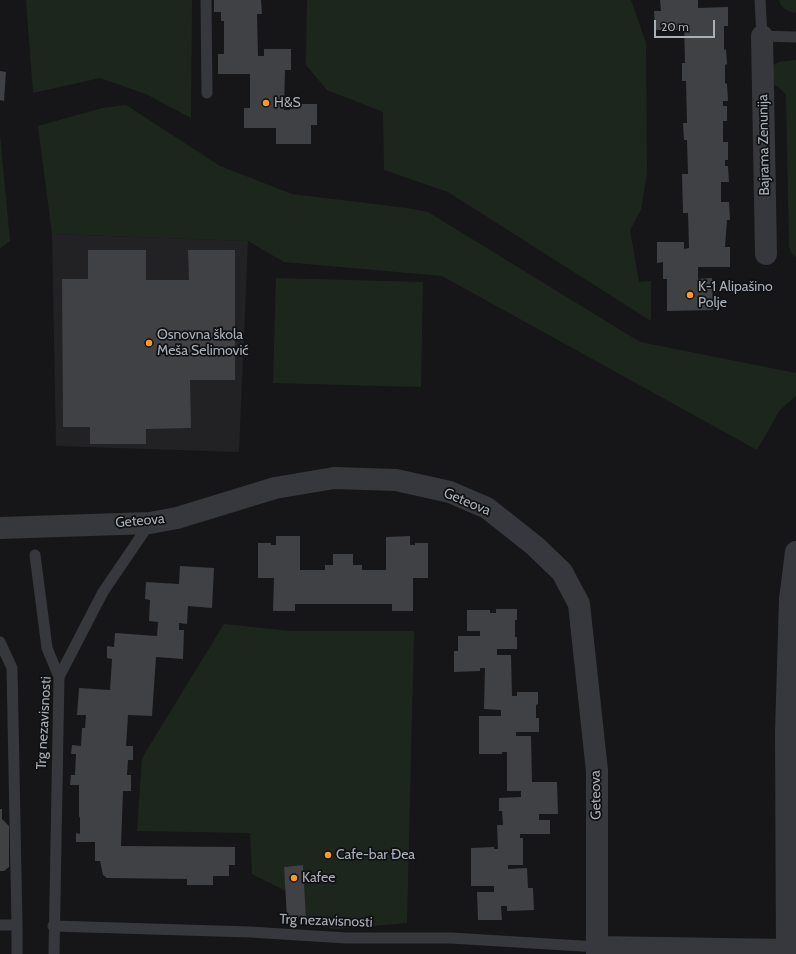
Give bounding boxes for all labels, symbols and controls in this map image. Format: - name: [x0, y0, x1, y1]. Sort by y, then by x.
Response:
- scale bar: [656, 12, 717, 38]
- text: 20 m: [661, 19, 689, 34]
- street label: Bajrama Zenunija: [755, 94, 773, 196]
- place label: H&S: [274, 95, 301, 111]
- marker: H&S: [261, 98, 271, 108]
- place label: K-1 Alipašino Polje: [698, 279, 773, 312]
- marker: K-1 Alipašino Polje: [685, 290, 695, 300]
- place label: Osnovna škola Meša Selimović: [157, 327, 249, 360]
- marker: Osnovna škola Meša Selimović: [144, 338, 154, 348]
- street label: Geteova: [441, 485, 493, 519]
- street label: Geteova: [115, 510, 165, 532]
- street label: Trg nezavisnosti: [33, 676, 55, 770]
- street label: Geteova: [587, 770, 605, 820]
- place label: Cafe-bar Đea: [336, 847, 415, 863]
- marker: Cafe-bar Đea: [323, 850, 333, 860]
- place label: Kafee: [302, 870, 335, 886]
- marker: Kafee: [289, 873, 299, 883]
- street label: Trg nezavisnosti: [279, 911, 373, 931]

